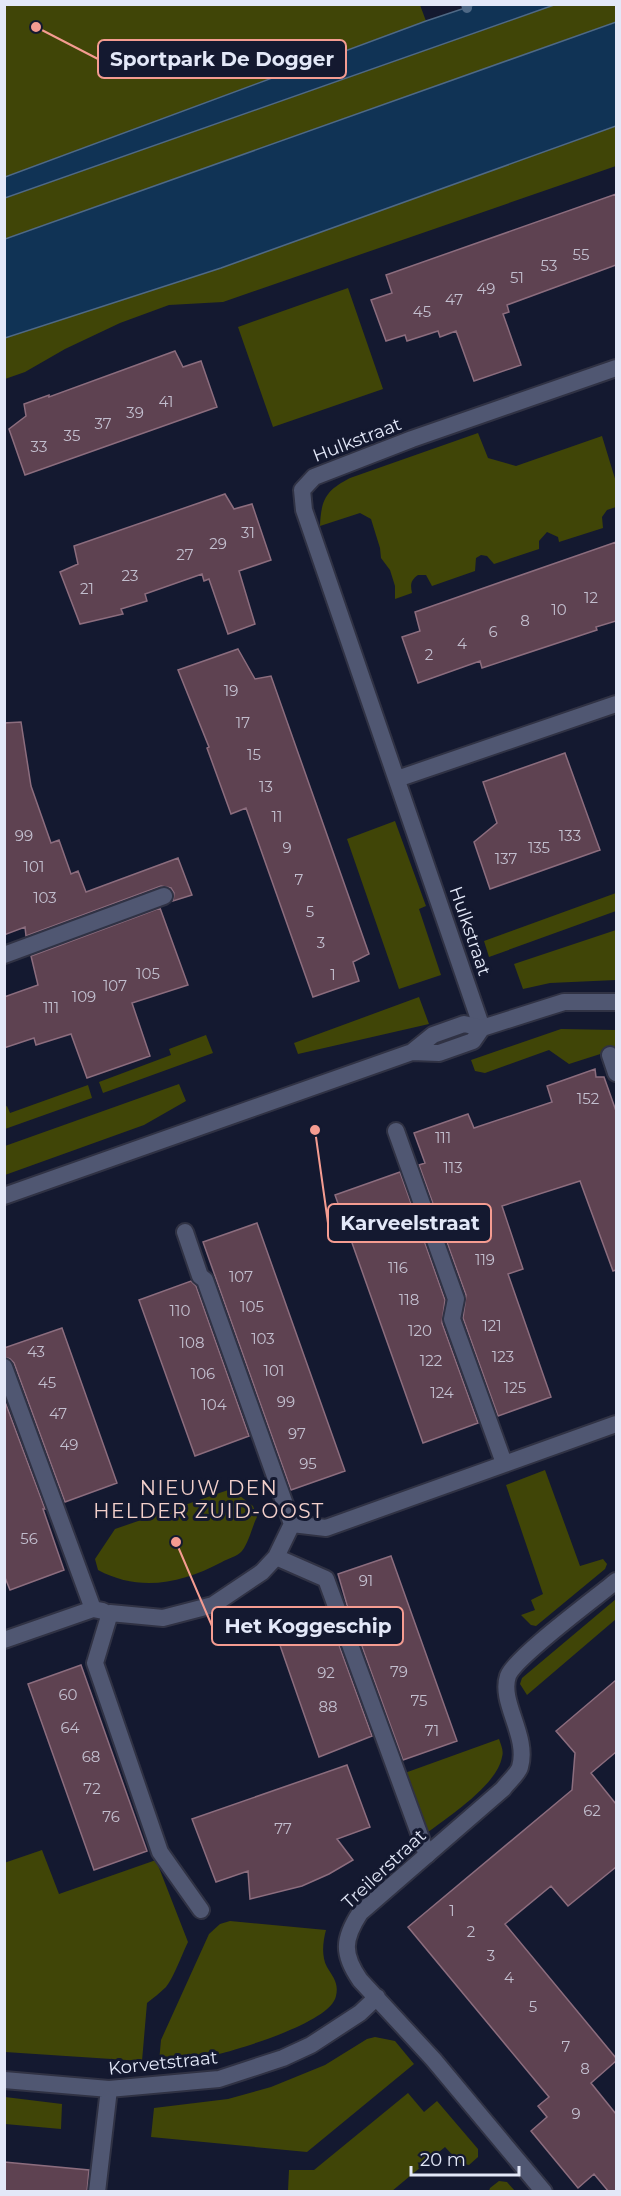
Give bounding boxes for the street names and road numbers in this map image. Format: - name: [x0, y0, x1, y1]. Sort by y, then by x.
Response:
- street label: Hulkstraat: [310, 413, 404, 467]
- street label: Hulkstraat: [444, 883, 496, 979]
- street label: Treilerstraat: [337, 1825, 431, 1913]
- street label: Korvetstraat: [107, 2046, 219, 2080]

